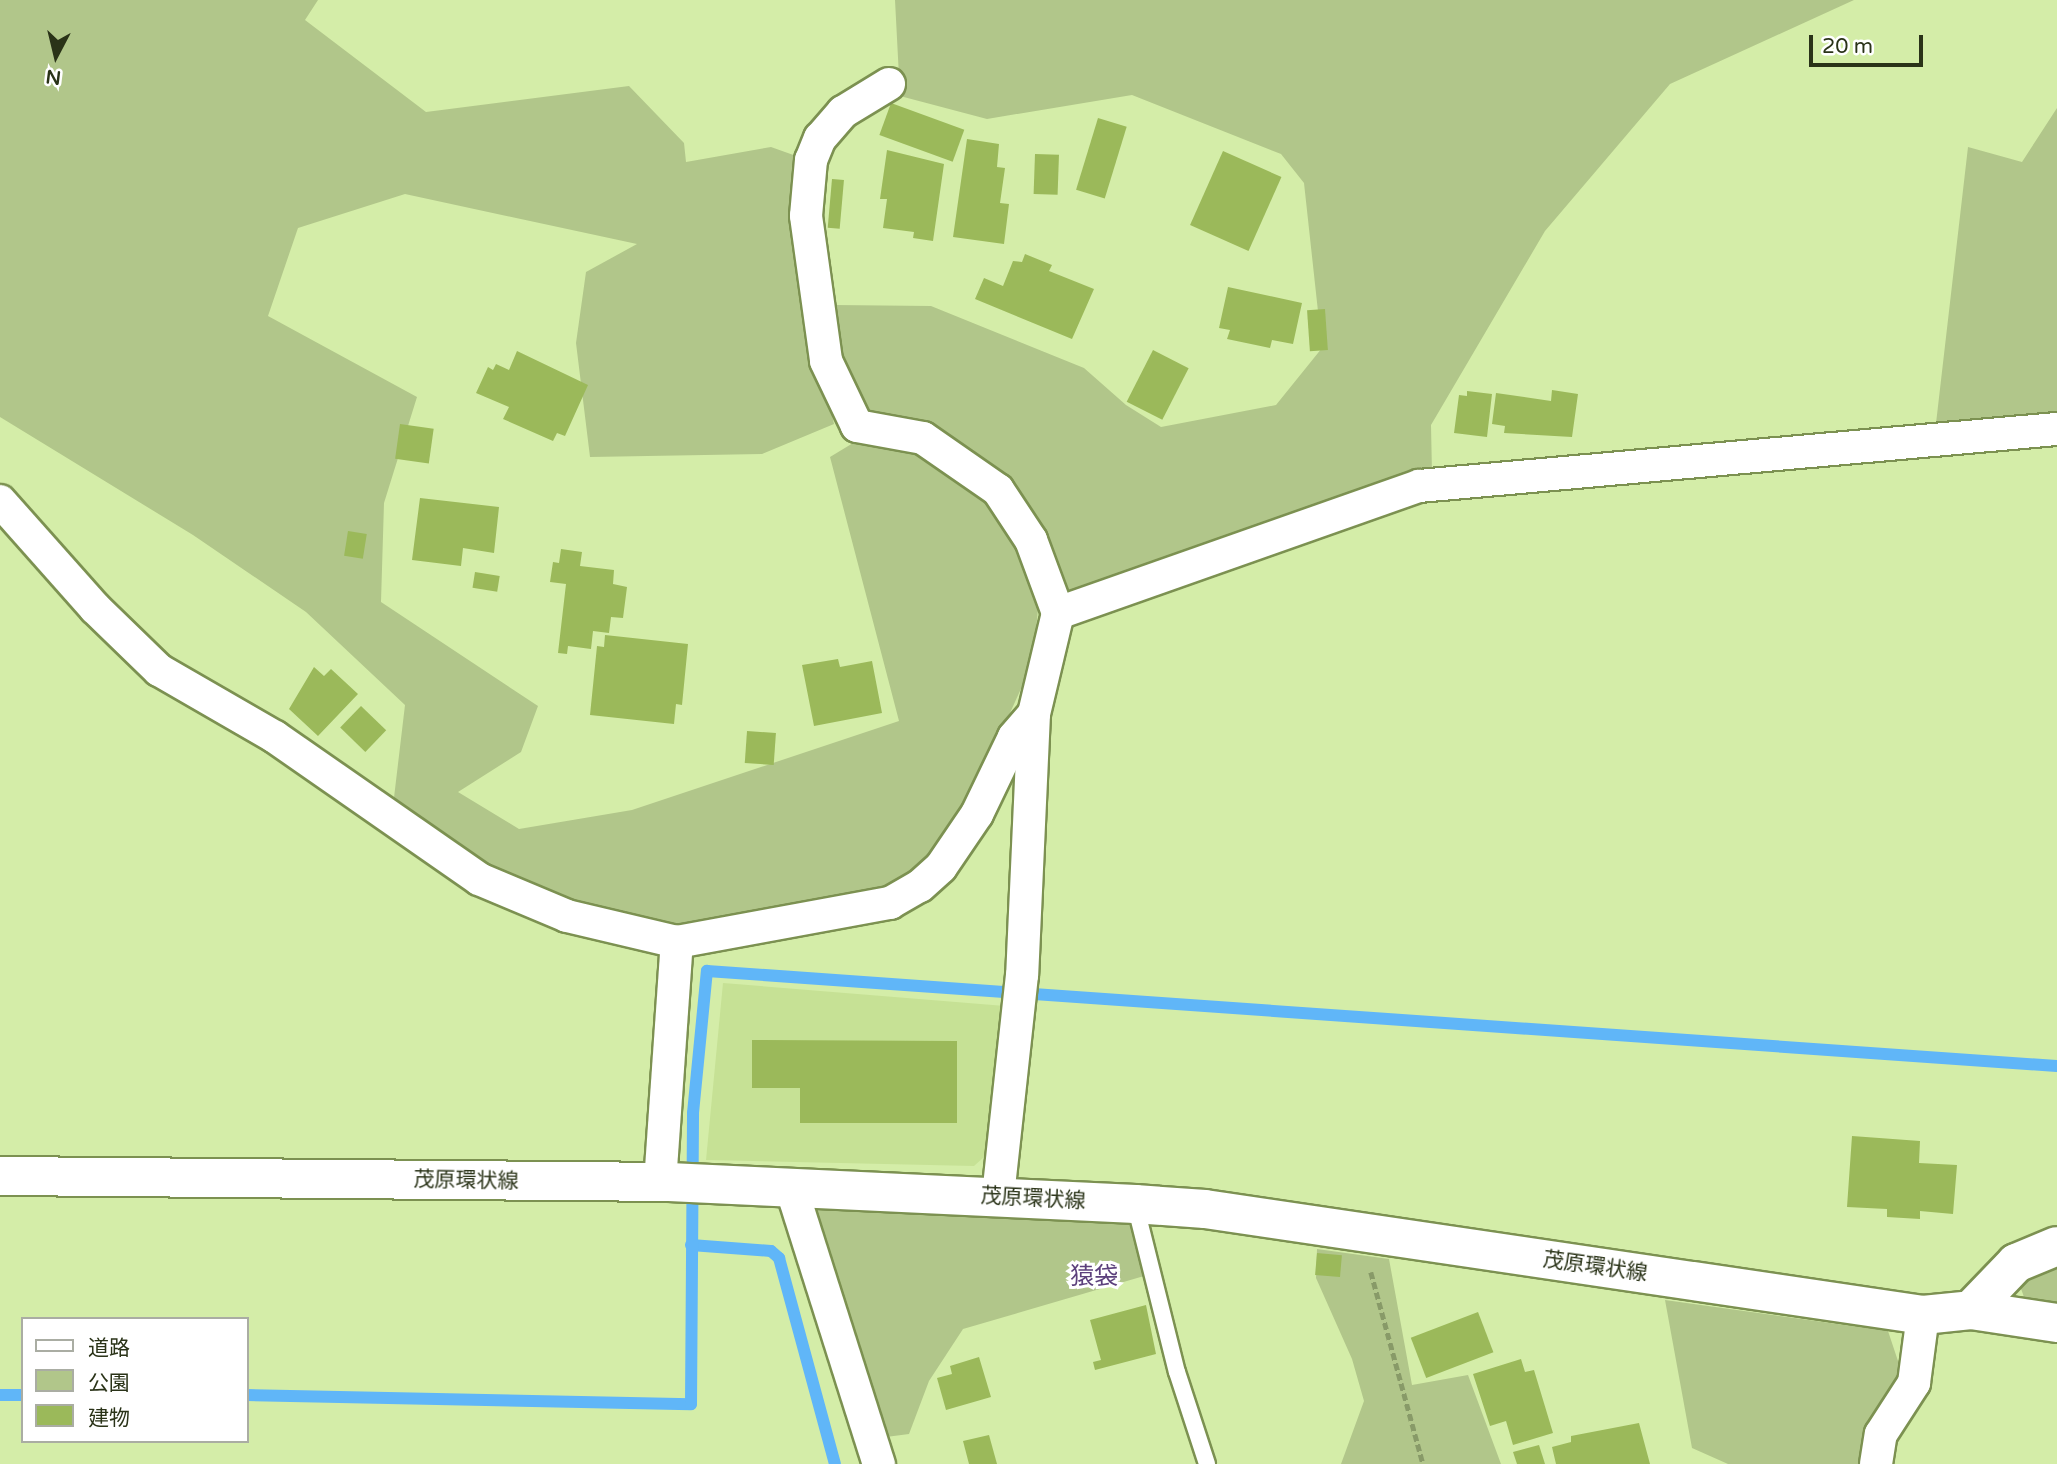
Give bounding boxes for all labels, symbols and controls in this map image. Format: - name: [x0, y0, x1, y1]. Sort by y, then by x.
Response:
- north arrow: [21, 21, 91, 91]
- scale bar: [1812, 21, 1926, 65]
- text: 20 m: [1822, 34, 1873, 59]
- text: N: [45, 65, 62, 89]
- street label: 茂原環状線: [413, 1167, 519, 1195]
- street label: 茂原環状線: [980, 1184, 1086, 1214]
- street label: 茂原環状線: [1541, 1247, 1649, 1287]
- district label: 猿袋: [1070, 1263, 1118, 1291]
- legend: [21, 1317, 248, 1443]
- text: 道路: [88, 1336, 130, 1361]
- text: 公園: [88, 1371, 130, 1396]
- text: 建物: [88, 1406, 130, 1431]

